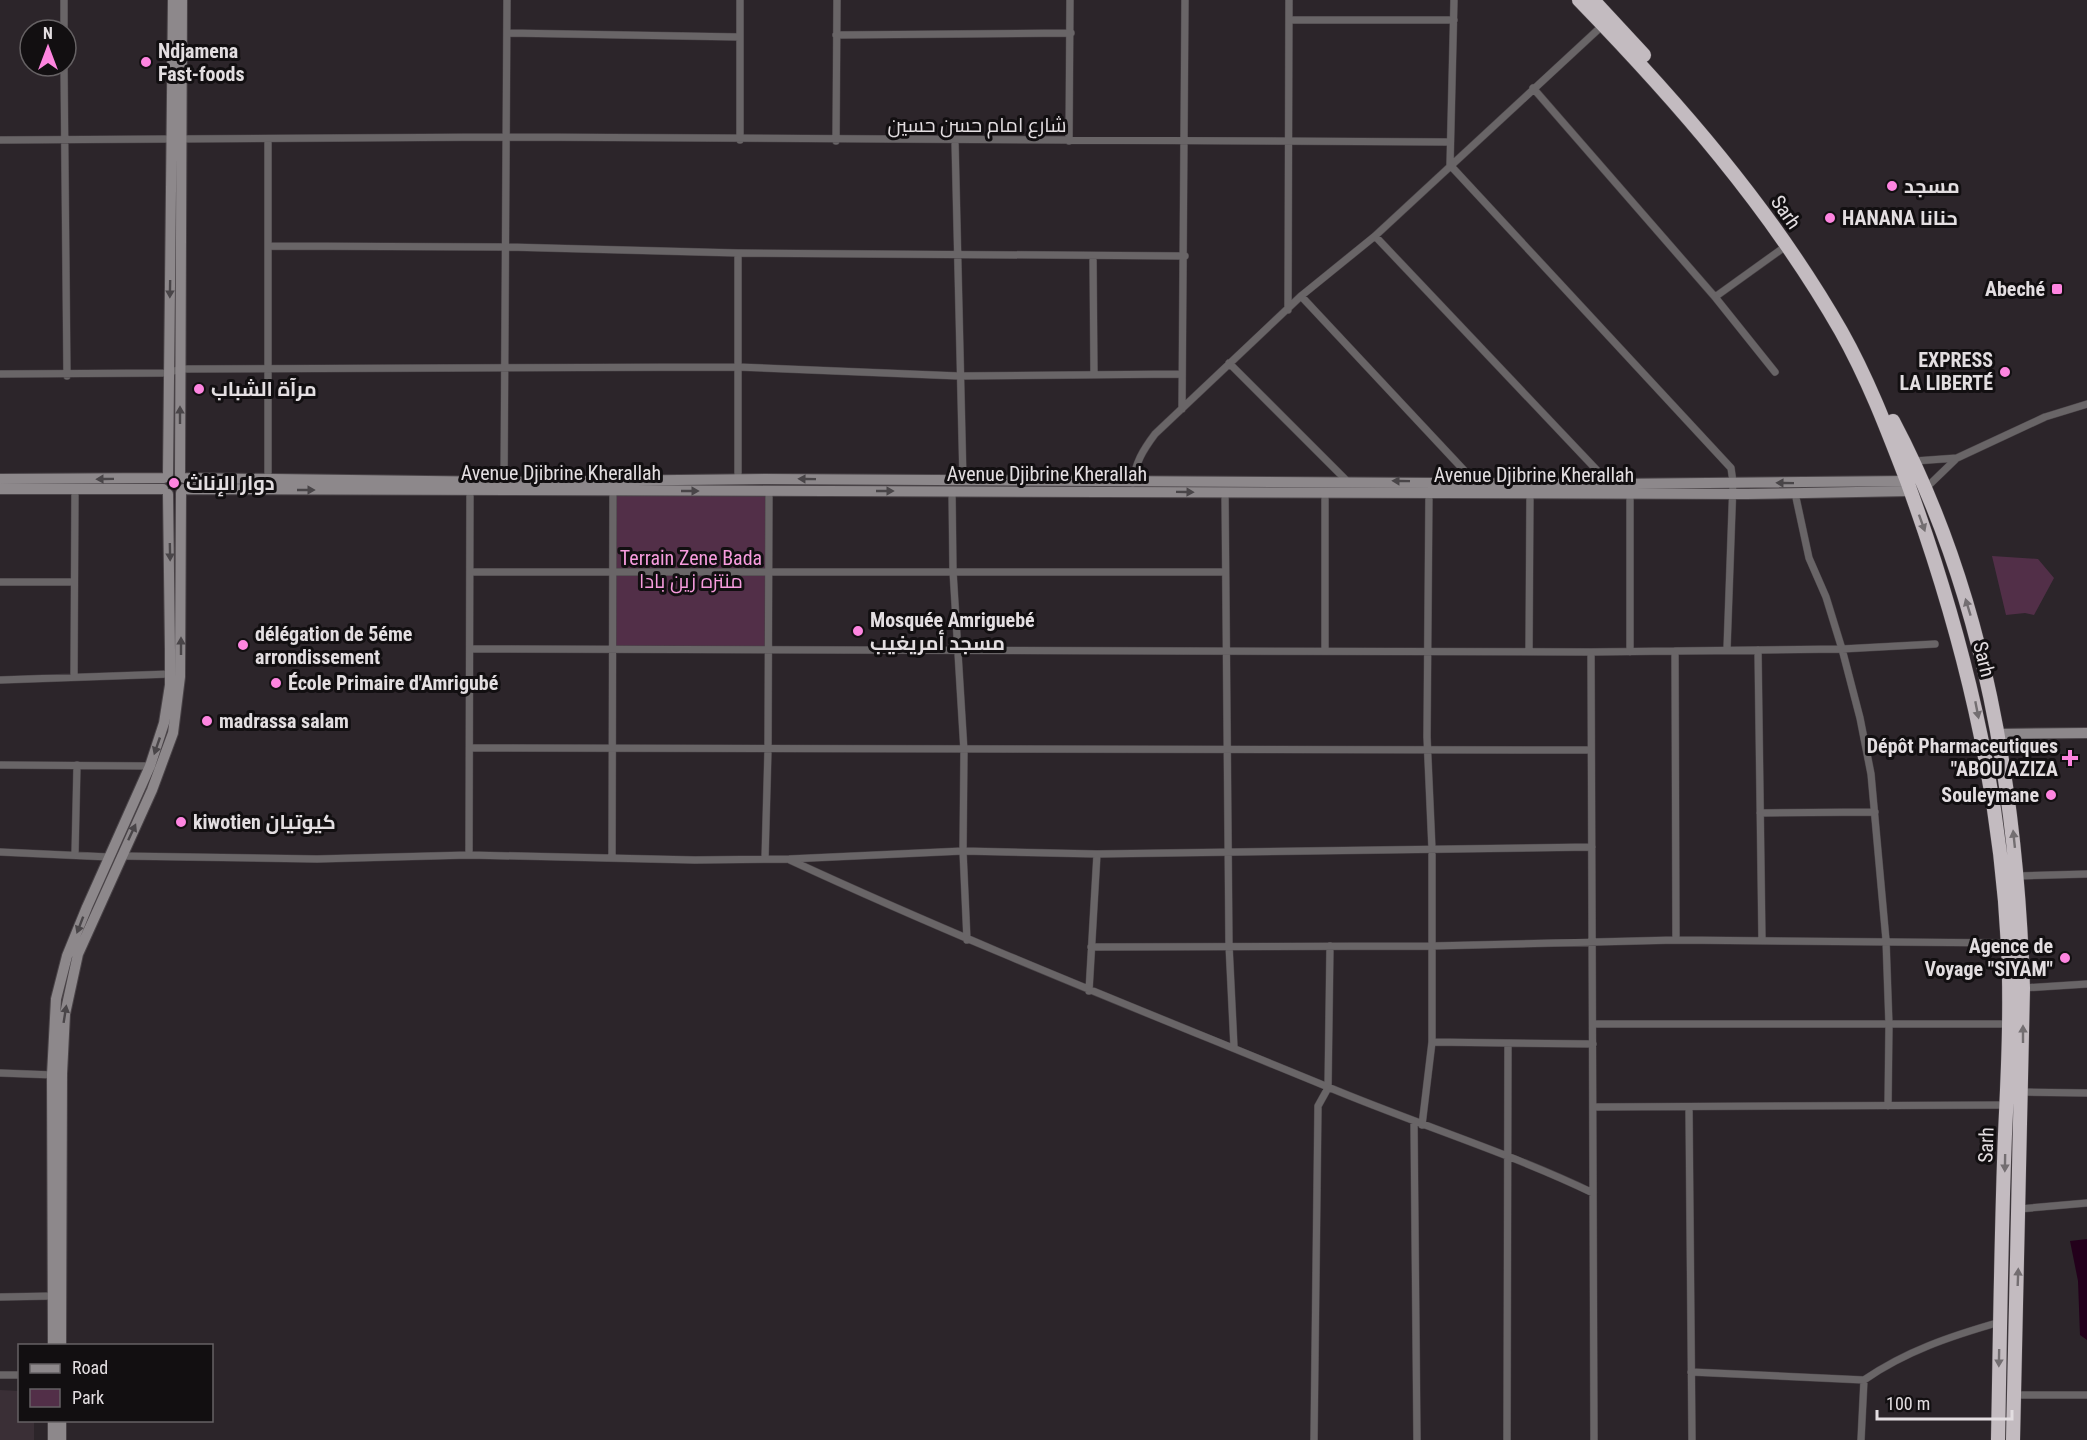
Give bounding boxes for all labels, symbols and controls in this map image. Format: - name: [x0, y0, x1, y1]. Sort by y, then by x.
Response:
- north arrow: [18, 18, 78, 78]
- text: N: [43, 24, 53, 43]
- place label: Ndjamena Fast-foods: [158, 39, 245, 86]
- marker: Ndjamena Fast-foods: [139, 55, 153, 69]
- street label: شارع امام حسن حسين: [887, 113, 1067, 139]
- place label: مسجد: [1904, 174, 1960, 198]
- marker: مسجد: [1885, 179, 1899, 193]
- street label: Sarh: [1766, 190, 1806, 234]
- place label: HANANA حنانا: [1842, 206, 1958, 230]
- marker: HANANA حنانا: [1823, 211, 1837, 225]
- place label: Abeché: [1985, 277, 2045, 301]
- one-way arrow: [166, 280, 175, 299]
- marker: Abeché: [2050, 282, 2064, 296]
- place label: EXPRESS LA LIBERTÉ: [1899, 348, 1993, 395]
- marker: EXPRESS LA LIBERTÉ: [1998, 365, 2012, 379]
- place label: مرآة الشباب: [211, 377, 317, 401]
- marker: مرآة الشباب: [192, 382, 206, 396]
- one-way arrow: [175, 406, 185, 425]
- street label: Avenue Djibrine Kherallah: [461, 461, 661, 485]
- street label: Avenue Djibrine Kherallah: [947, 462, 1147, 486]
- street label: Avenue Djibrine Kherallah: [1434, 463, 1634, 487]
- place label: دوار الإناث: [186, 471, 275, 497]
- one-way arrow: [96, 474, 115, 484]
- one-way arrow: [798, 474, 817, 484]
- marker: دوار الإناث: [167, 476, 181, 490]
- one-way arrow: [1392, 476, 1411, 486]
- one-way arrow: [1776, 478, 1795, 488]
- one-way arrow: [296, 485, 315, 495]
- one-way arrow: [680, 486, 699, 495]
- one-way arrow: [875, 486, 894, 496]
- one-way arrow: [1175, 487, 1194, 497]
- one-way arrow: [1918, 514, 1928, 532]
- one-way arrow: [165, 543, 174, 562]
- park label: Terrain Zene Bada منتزه زين بادا: [620, 546, 762, 594]
- one-way arrow: [1962, 598, 1972, 616]
- place label: Mosquée Amriguebé مسجد أمريغيب: [870, 608, 1035, 655]
- place label: délégation de 5éme arrondissement: [255, 622, 412, 669]
- marker: Mosquée Amriguebé مسجد أمريغيب: [851, 624, 865, 638]
- one-way arrow: [176, 636, 186, 655]
- marker: délégation de 5éme arrondissement: [236, 638, 250, 652]
- street label: Sarh: [1968, 639, 2000, 679]
- place label: École Primaire d'Amrigubé: [288, 671, 498, 695]
- marker: École Primaire d'Amrigubé: [269, 676, 283, 690]
- one-way arrow: [1972, 700, 1982, 719]
- place label: madrassa salam: [219, 709, 349, 733]
- marker: madrassa salam: [200, 714, 214, 728]
- place label: Dépôt Pharmaceutiques "ABOU AZIZA: [1867, 734, 2058, 781]
- one-way arrow: [152, 737, 162, 755]
- marker: Dépôt Pharmaceutiques "ABOU AZIZA: [2063, 751, 2077, 765]
- place label: Souleymane: [1941, 783, 2039, 807]
- marker: Souleymane: [2044, 788, 2058, 802]
- place label: kiwotien كيوتيان: [193, 810, 336, 834]
- marker: kiwotien كيوتيان: [174, 815, 188, 829]
- one-way arrow: [127, 823, 136, 840]
- one-way arrow: [2009, 830, 2019, 849]
- one-way arrow: [74, 916, 84, 934]
- place label: Agence de Voyage "SIYAM": [1924, 934, 2053, 981]
- marker: Agence de Voyage "SIYAM": [2058, 951, 2072, 965]
- one-way arrow: [61, 1005, 70, 1024]
- one-way arrow: [2018, 1024, 2028, 1043]
- street label: Sarh: [1973, 1127, 1999, 1163]
- one-way arrow: [2000, 1154, 2009, 1173]
- one-way arrow: [2013, 1267, 2022, 1286]
- legend: [18, 1344, 213, 1422]
- one-way arrow: [1994, 1349, 2004, 1368]
- text: Road: [72, 1357, 108, 1378]
- scale bar: [1877, 1383, 2012, 1421]
- text: Park: [72, 1387, 104, 1408]
- text: 100 m: [1886, 1393, 1930, 1414]

